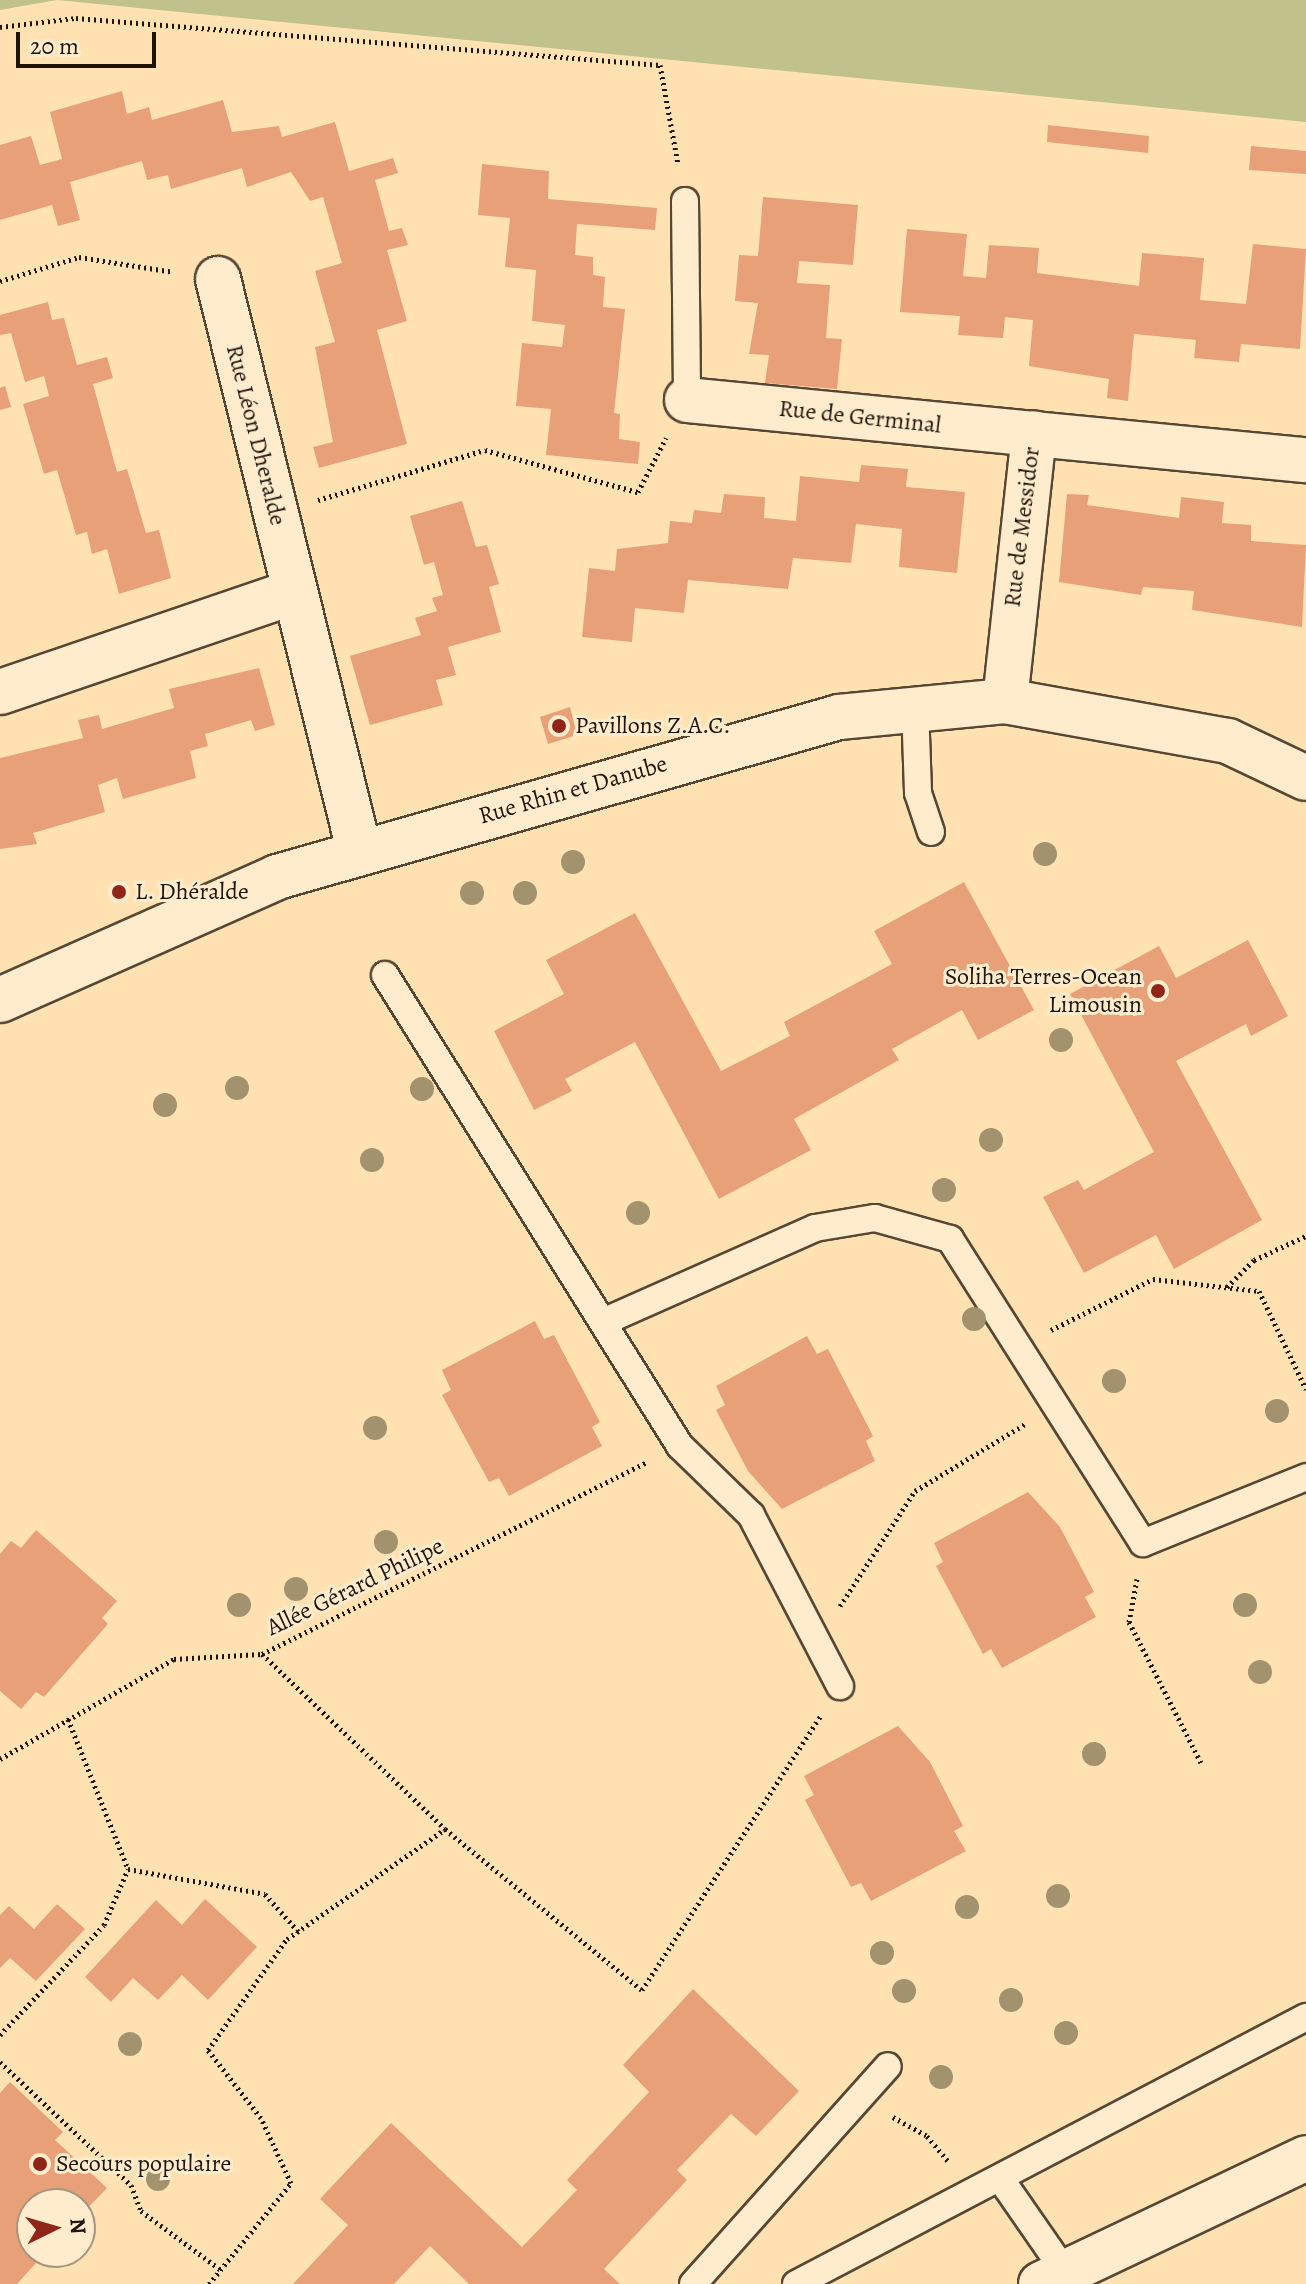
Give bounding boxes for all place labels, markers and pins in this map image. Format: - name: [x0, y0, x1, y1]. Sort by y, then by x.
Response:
- place label: Pavillons Z.A.C.: [575, 712, 731, 740]
- marker: Pavillons Z.A.C.: [550, 717, 568, 735]
- place label: L. Dhéralde: [135, 878, 249, 906]
- marker: L. Dhéralde: [110, 883, 128, 901]
- place label: Soliha Terres-Ocean Limousin: [945, 963, 1142, 1019]
- marker: Soliha Terres-Ocean Limousin: [1149, 982, 1167, 1000]
- place label: Secours populaire: [56, 2150, 231, 2178]
- marker: Secours populaire: [31, 2155, 49, 2173]

